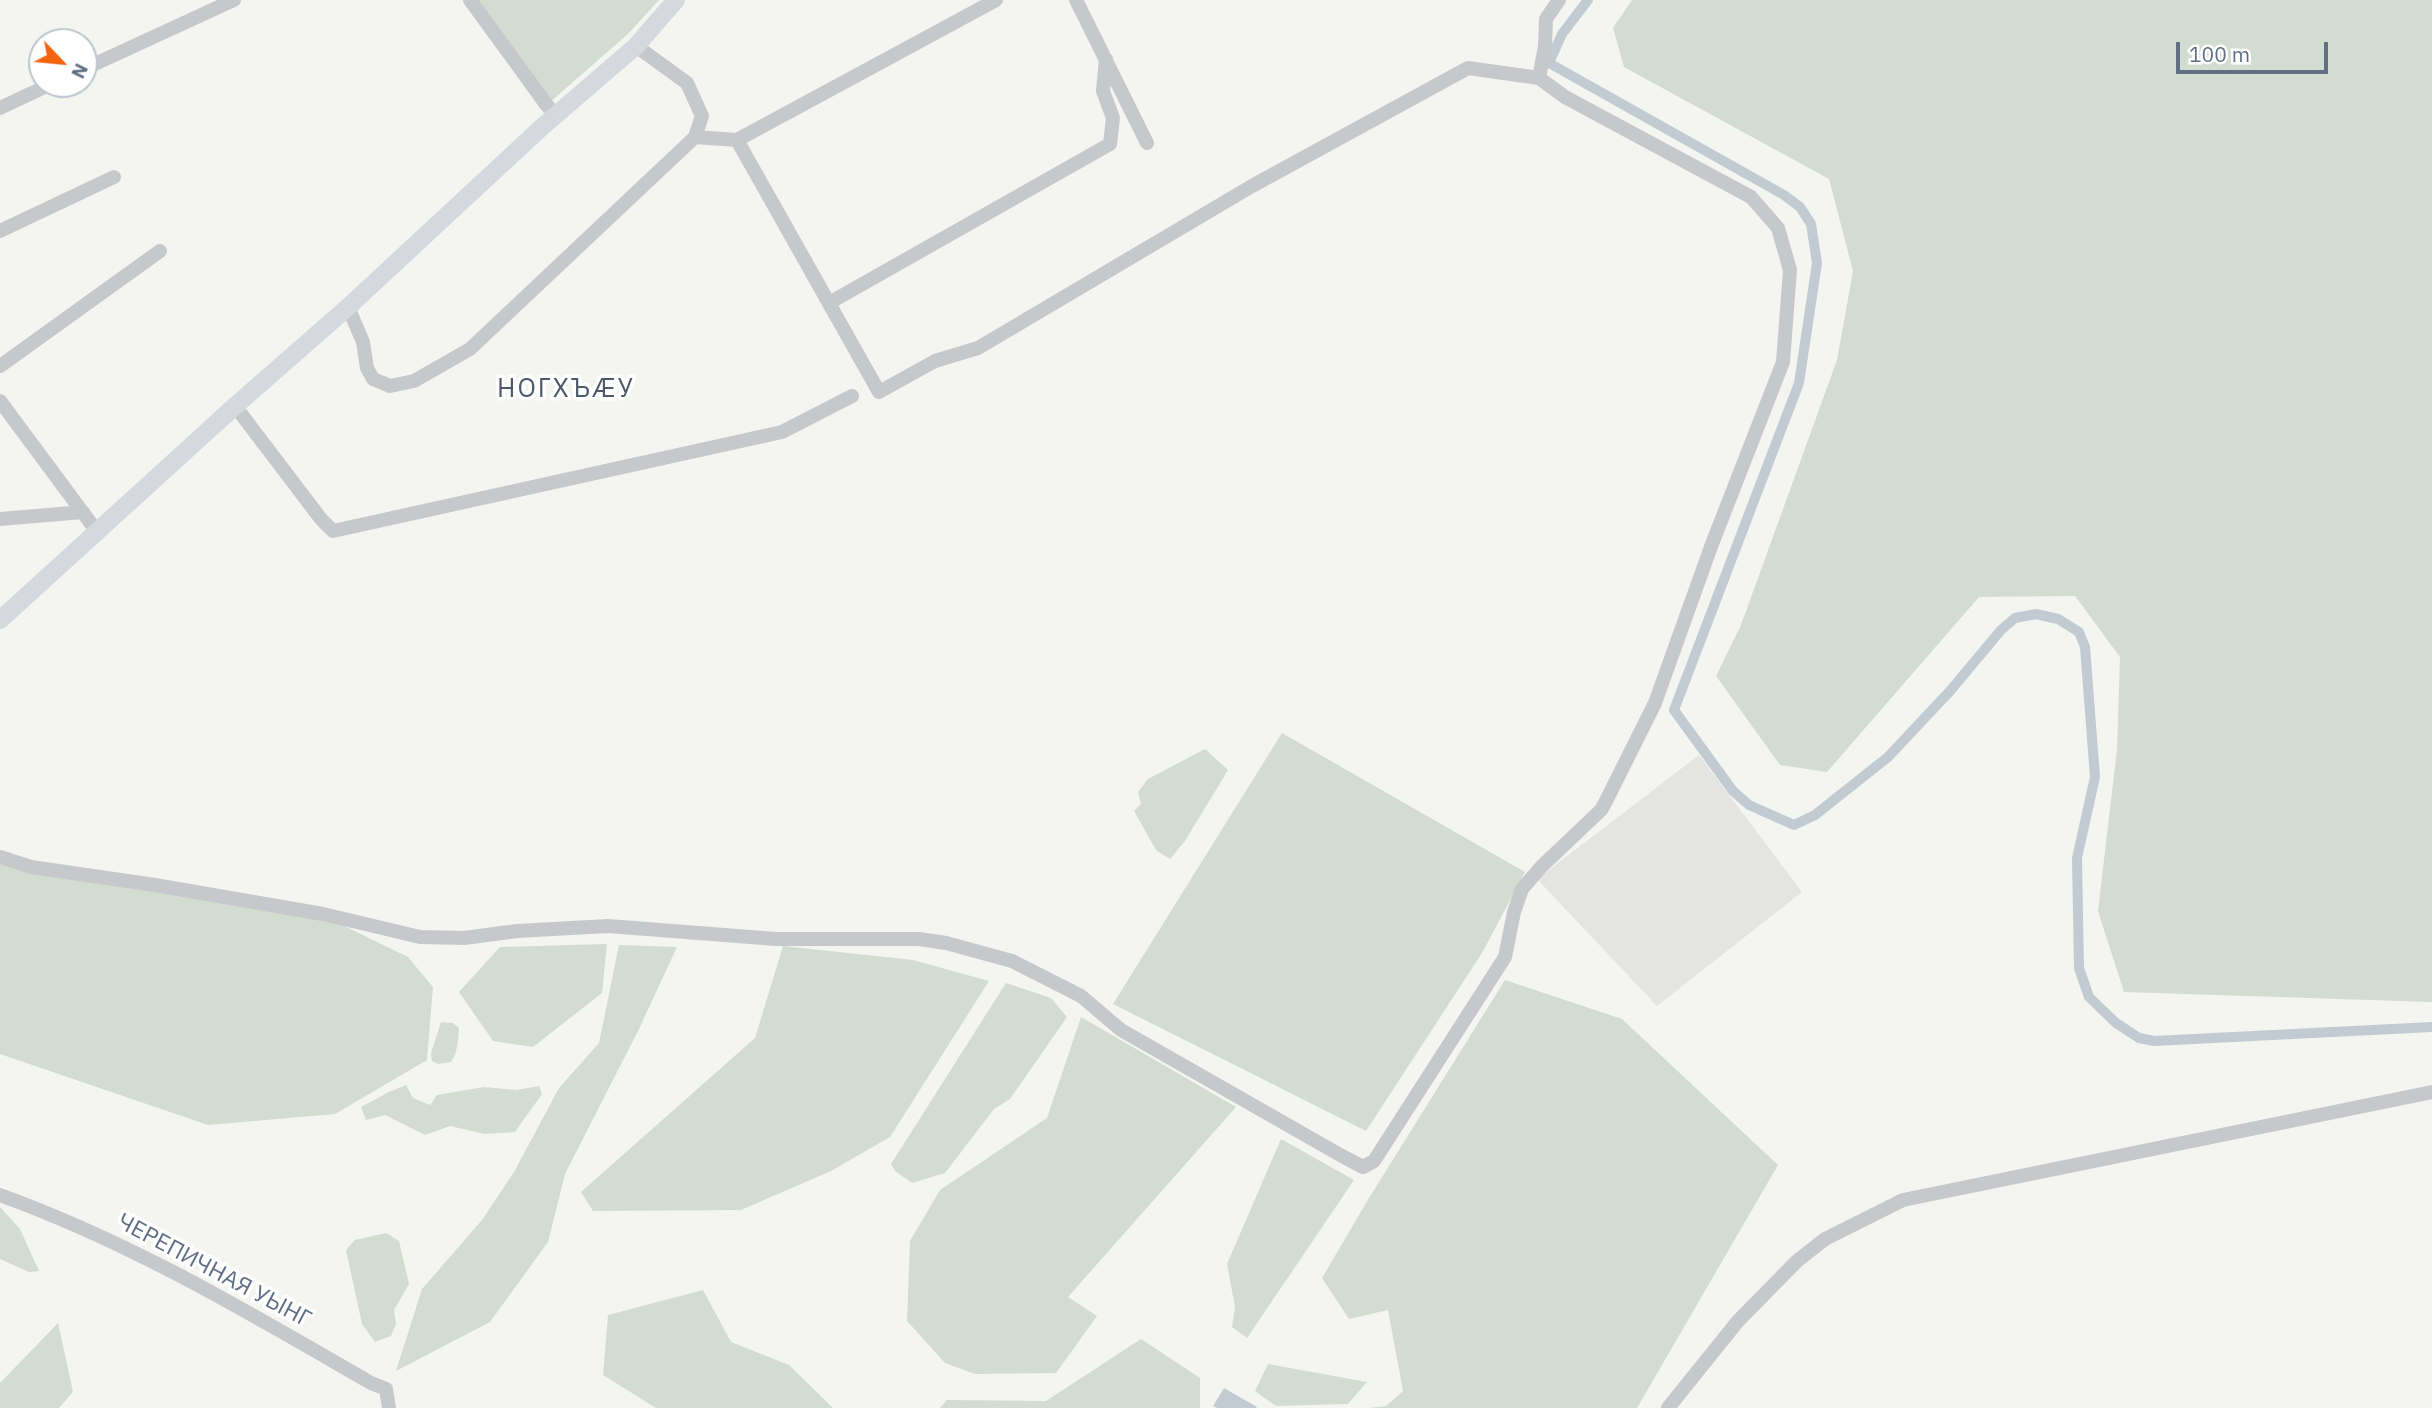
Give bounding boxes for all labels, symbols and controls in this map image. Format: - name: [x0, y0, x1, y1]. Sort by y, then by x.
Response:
- north arrow: [28, 28, 98, 98]
- scale bar: [2180, 28, 2332, 72]
- text: 100 m: [2189, 40, 2250, 68]
- text: N: [66, 60, 94, 83]
- district label: НОГХЪÆУ: [498, 373, 634, 405]
- street label: ЧЕРЕПИЧНАЯ УЫНГ: [112, 1208, 316, 1334]

